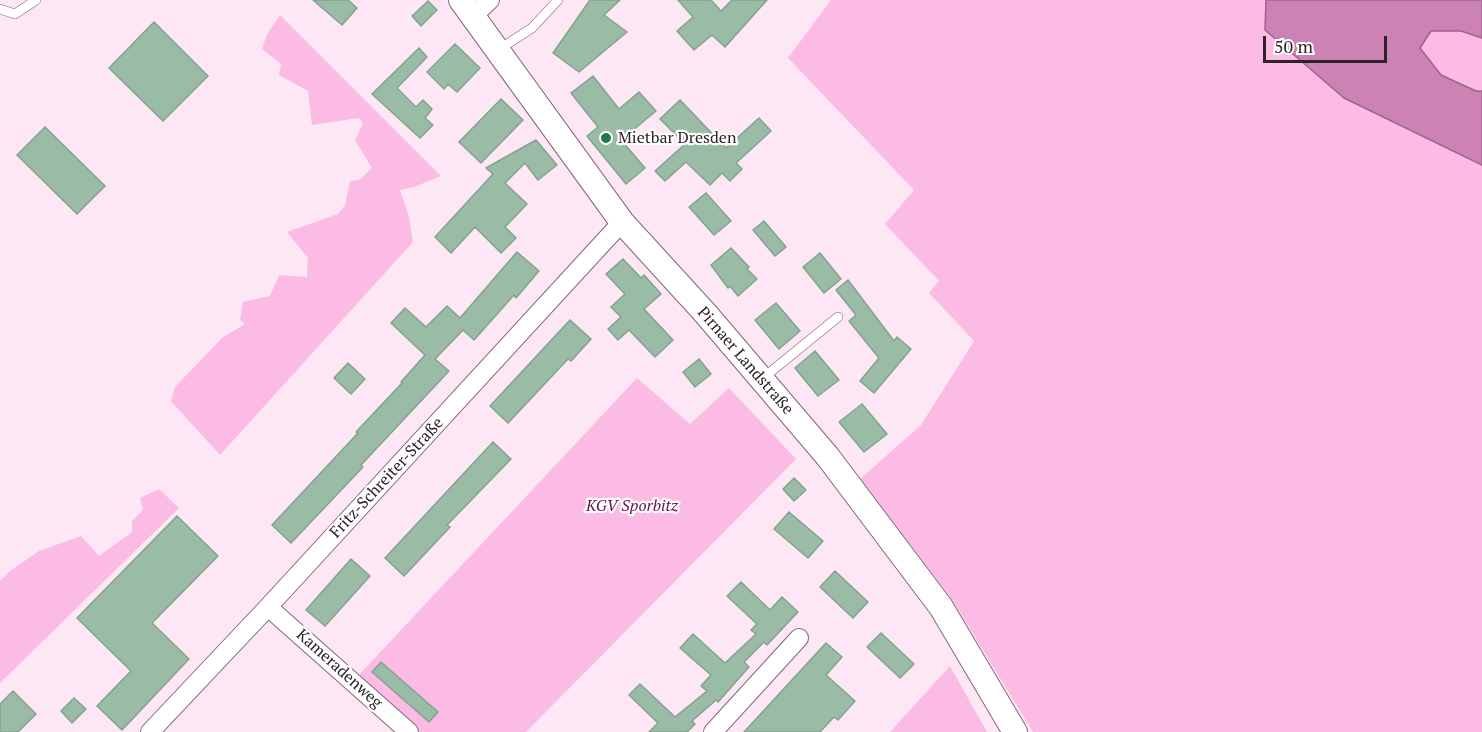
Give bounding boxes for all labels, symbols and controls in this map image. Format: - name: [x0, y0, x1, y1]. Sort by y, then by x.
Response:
- scale bar: [1266, 24, 1390, 62]
- text: 50 m: [1274, 34, 1313, 58]
- place label: Mietbar Dresden: [618, 128, 736, 148]
- marker: Mietbar Dresden: [599, 131, 613, 145]
- street label: Pirnaer Landstraße: [693, 303, 797, 419]
- street label: Fritz-Schreiter-Straße: [326, 414, 448, 542]
- park label: KGV Sporbitz: [586, 496, 678, 516]
- street label: Kameradenweg: [292, 625, 386, 713]

